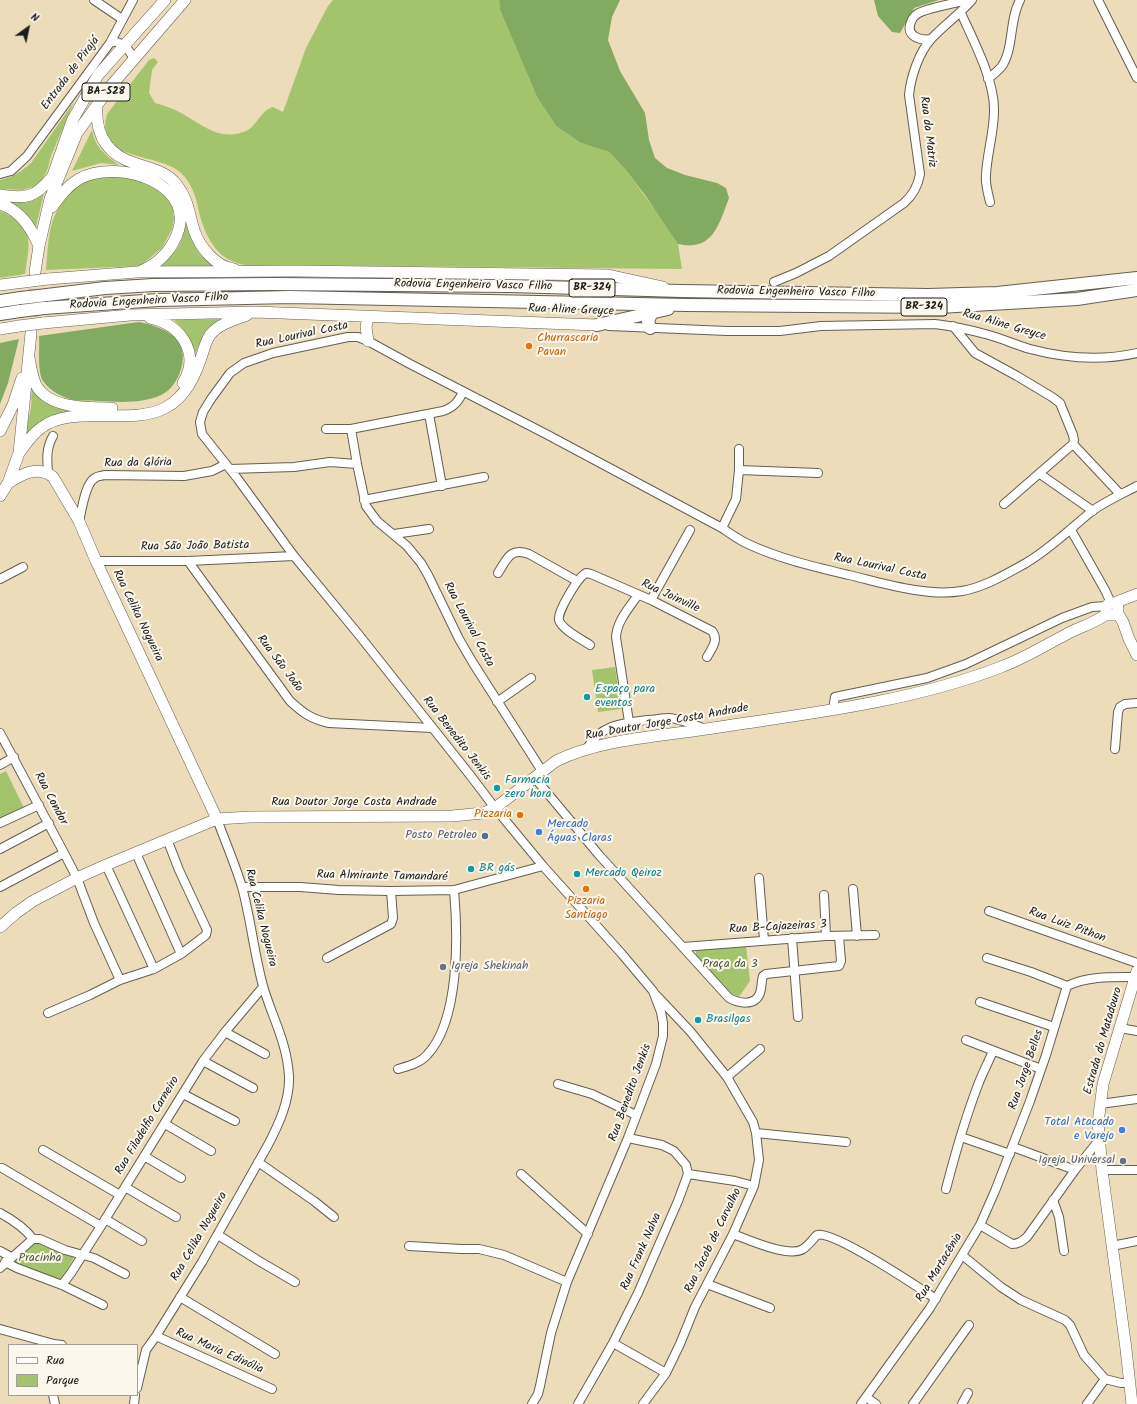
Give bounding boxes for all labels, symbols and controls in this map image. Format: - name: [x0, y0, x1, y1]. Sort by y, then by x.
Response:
- north arrow: [8, 8, 48, 48]
- text: N: [27, 8, 42, 27]
- street label: Entrada de Pirajá: [39, 35, 103, 113]
- road number: BA-528: [82, 83, 130, 101]
- street label: Rua da Matriz: [915, 96, 939, 168]
- street label: Rodovia Engenheiro Vasco Filho: [394, 277, 552, 295]
- road number: BR-324: [569, 279, 615, 297]
- street label: Rodovia Engenheiro Vasco Filho: [717, 284, 875, 302]
- street label: Rodovia Engenheiro Vasco Filho: [69, 291, 229, 313]
- road number: BR-324: [901, 298, 947, 316]
- street label: Rua Aline Greyce: [528, 302, 614, 320]
- street label: Rua Aline Greyce: [961, 307, 1047, 345]
- street label: Rua Lourival Costa: [254, 319, 350, 353]
- place label: Churrascaria Pavan: [537, 332, 598, 360]
- marker: Churrascaria Pavan: [524, 341, 534, 351]
- street label: Rua da Glória: [104, 456, 172, 472]
- street label: Rua São João Batista: [141, 539, 249, 555]
- street label: Rua Lourival Costa: [832, 551, 928, 585]
- street label: Rua Celika Nogueira: [108, 568, 166, 664]
- street label: Rua Joinville: [639, 577, 701, 617]
- street label: Rua Lourival Costa: [440, 580, 496, 670]
- street label: Rua São João: [253, 633, 305, 695]
- place label: Espaço para eventos: [595, 683, 655, 711]
- marker: Espaço para eventos: [582, 692, 592, 702]
- street label: Rua Benedito Jenkis: [419, 694, 493, 784]
- street label: Rua Doutor Jorge Costa Andrade: [584, 702, 750, 744]
- street label: Rua Condor: [30, 770, 70, 828]
- place label: Farmacia zero hora: [505, 774, 551, 802]
- marker: Farmacia zero hora: [492, 783, 502, 793]
- street label: Rua Doutor Jorge Costa Andrade: [271, 796, 437, 810]
- place label: Pizzaria: [474, 808, 512, 822]
- marker: Pizzaria: [515, 810, 525, 820]
- place label: Mercado Águas Claras: [547, 818, 612, 846]
- marker: Mercado Águas Claras: [534, 827, 544, 837]
- place label: Posto Petroleo: [405, 829, 477, 843]
- marker: Posto Petroleo: [480, 831, 490, 841]
- place label: BR gás: [479, 862, 515, 876]
- marker: BR gás: [466, 864, 476, 874]
- street label: Rua Celika Nogueira: [241, 867, 279, 969]
- place label: Mercado Qeiroz: [585, 867, 662, 881]
- street label: Rua Almirante Tamandaré: [316, 869, 448, 885]
- marker: Mercado Qeiroz: [572, 869, 582, 879]
- marker: Pizzaria Santiago: [581, 884, 591, 894]
- place label: Pizzaria Santiago: [565, 895, 607, 923]
- street label: Rua Luiz Pithon: [1027, 905, 1107, 947]
- street label: Rua B-Cajazeiras 3: [729, 918, 827, 938]
- park label: Praça da 3: [702, 958, 758, 972]
- place label: Igreja Shekinah: [451, 960, 528, 974]
- marker: Igreja Shekinah: [438, 962, 448, 972]
- street label: Estrada do Matadouro: [1082, 986, 1126, 1096]
- place label: Brasilgas: [706, 1013, 751, 1027]
- marker: Brasilgas: [693, 1015, 703, 1025]
- street label: Rua Jorge Belles: [1007, 1028, 1047, 1112]
- street label: Rua Benedito Jenkis: [607, 1042, 655, 1144]
- street label: Rua Filadelfio Carneiro: [113, 1074, 183, 1178]
- place label: Total Atacado e Varejo: [1044, 1116, 1114, 1144]
- marker: Total Atacado e Varejo: [1117, 1125, 1127, 1135]
- place label: Igreja Universal: [1038, 1154, 1115, 1168]
- marker: Igreja Universal: [1118, 1156, 1128, 1166]
- street label: Rua Jacob de Carvalho: [682, 1186, 746, 1296]
- street label: Rua Celika Nogueira: [169, 1190, 231, 1284]
- street label: Rua Frank Nalva: [618, 1211, 666, 1293]
- street label: Rua Martacênia: [914, 1231, 966, 1305]
- park label: Pracinha: [19, 1252, 61, 1266]
- street label: Rua Maria Edinólia: [173, 1326, 265, 1378]
- legend: [8, 1344, 138, 1396]
- text: Rua: [46, 1351, 64, 1370]
- text: Parque: [46, 1371, 79, 1390]

